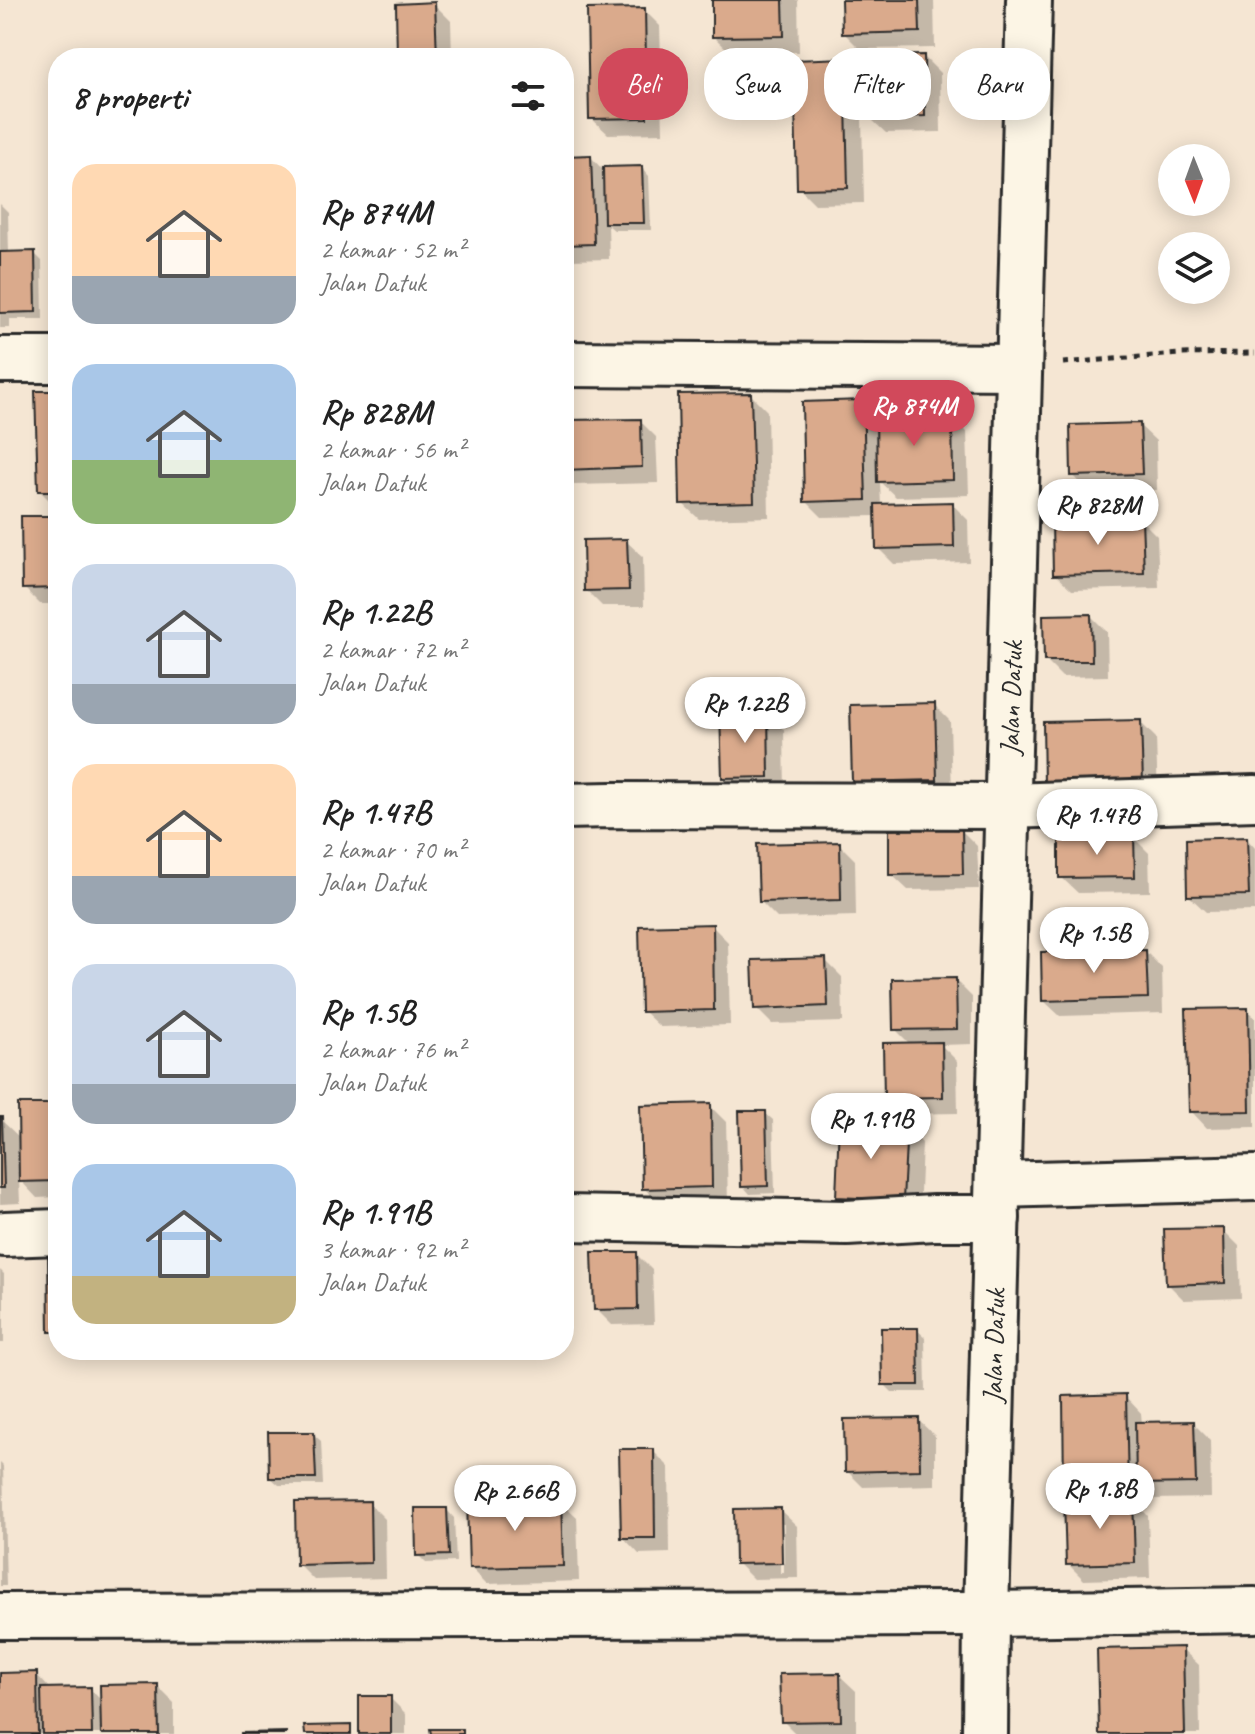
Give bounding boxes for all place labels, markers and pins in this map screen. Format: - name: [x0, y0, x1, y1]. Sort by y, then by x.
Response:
- pin: Rp 874M: [840, 380, 988, 448]
- pin: Rp 828M: [1024, 479, 1172, 547]
- pin: Rp 1.22B: [662, 677, 828, 745]
- pin: Rp 1.47B: [1014, 789, 1180, 857]
- pin: Rp 1.5B: [1020, 907, 1168, 975]
- pin: Rp 1.91B: [788, 1093, 954, 1161]
- pin: Rp 1.8B: [1026, 1463, 1174, 1531]
- pin: Rp 2.66B: [432, 1465, 598, 1533]

